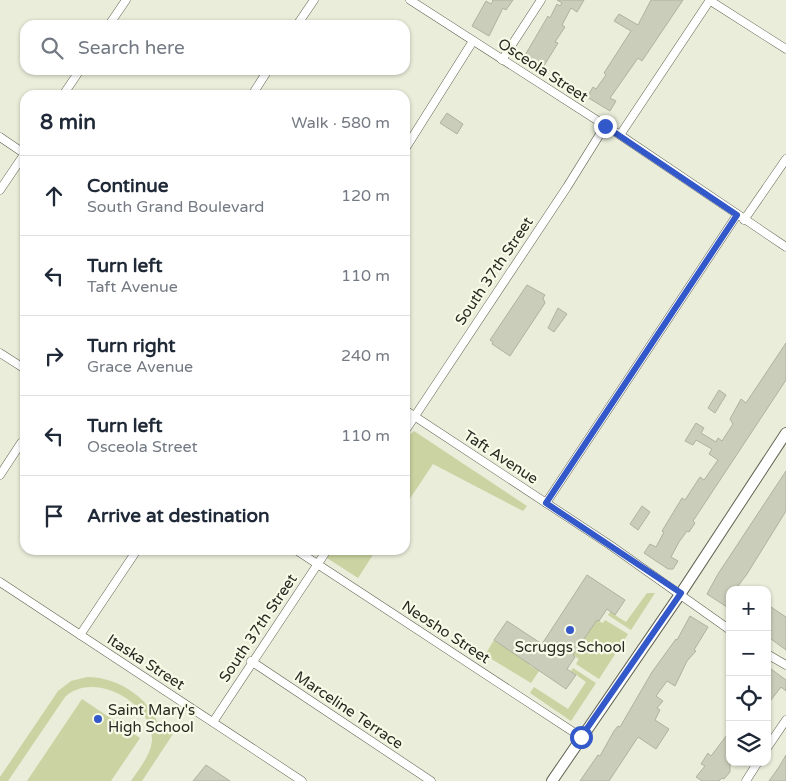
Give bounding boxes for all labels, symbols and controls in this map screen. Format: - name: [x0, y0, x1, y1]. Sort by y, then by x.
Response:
- search box: [20, 20, 410, 75]
- icon: search: [38, 34, 66, 62]
- street label: Osceola Street: [495, 34, 592, 106]
- text: Search here: [78, 37, 185, 59]
- text: 8 min: [40, 110, 96, 135]
- text: Walk · 580 m: [291, 113, 390, 133]
- route end: [594, 115, 617, 138]
- text: Continue: [87, 175, 169, 197]
- icon: ahead: [40, 182, 68, 210]
- text: 120 m: [341, 186, 390, 206]
- text: South Grand Boulevard: [87, 197, 264, 217]
- street label: South 37th Street: [451, 213, 537, 329]
- text: Turn left: [87, 255, 163, 277]
- icon: left: [40, 262, 68, 290]
- text: 110 m: [341, 266, 390, 286]
- text: Taft Avenue: [87, 277, 178, 297]
- text: Turn right: [87, 335, 175, 357]
- icon: right: [40, 342, 68, 370]
- text: 240 m: [341, 346, 390, 366]
- text: Grace Avenue: [87, 357, 193, 377]
- text: Turn left: [87, 415, 163, 437]
- icon: left: [40, 422, 68, 450]
- text: 110 m: [341, 426, 390, 446]
- street label: Taft Avenue: [460, 426, 542, 488]
- text: Osceola Street: [87, 437, 198, 457]
- icon: arrive: [40, 502, 68, 530]
- text: Arrive at destination: [87, 505, 270, 527]
- street label: South 37th Street: [215, 570, 301, 686]
- map controls: [726, 586, 771, 766]
- button: +: [726, 586, 771, 631]
- street label: Neosho Street: [398, 597, 494, 667]
- marker: Scruggs School: [564, 624, 576, 636]
- street label: Itaska Street: [104, 630, 188, 694]
- button: −: [726, 631, 771, 676]
- place label: Scruggs School: [515, 638, 625, 656]
- street label: Marceline Terrace: [291, 667, 407, 753]
- button: locate: [726, 676, 771, 721]
- place label: Saint Mary's High School: [108, 701, 195, 736]
- marker: Saint Mary's High School: [92, 713, 104, 725]
- button: layers: [726, 721, 771, 766]
- route start: [570, 726, 593, 749]

